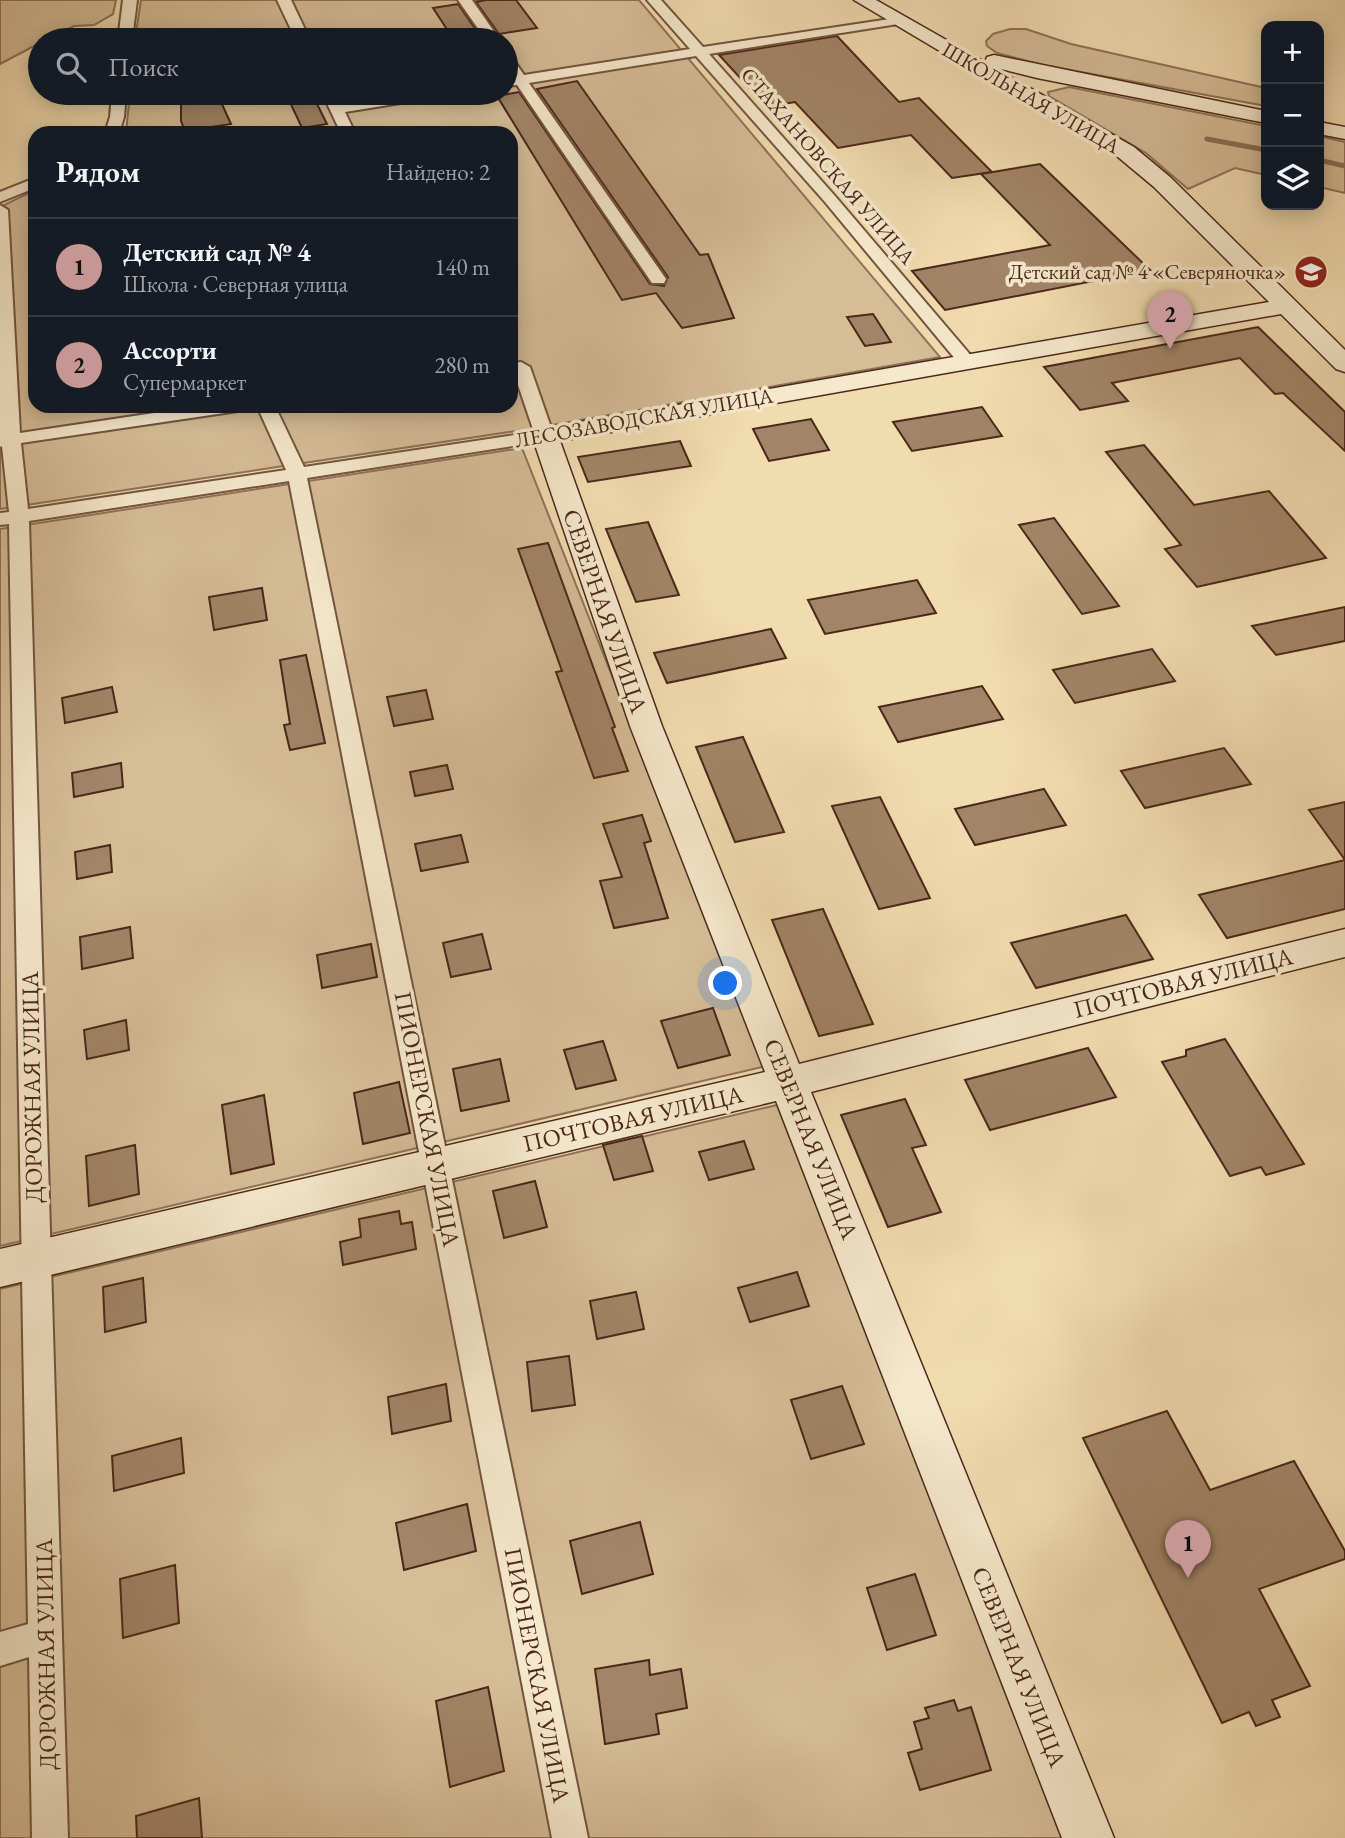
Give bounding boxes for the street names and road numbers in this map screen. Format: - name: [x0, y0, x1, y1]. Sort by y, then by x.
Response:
- street label: ШКОЛЬНАЯ УЛИЦА: [937, 36, 1125, 160]
- street label: СТАХАНОВСКАЯ УЛИЦА: [735, 61, 922, 270]
- street label: ЛЕСОЗАВОДСКАЯ УЛИЦА: [513, 381, 776, 454]
- street label: СЕВЕРНАЯ УЛИЦА: [556, 505, 655, 717]
- street label: ПОЧТОВАЯ УЛИЦА: [1070, 940, 1296, 1025]
- street label: ДОРОЖНАЯ УЛИЦА: [14, 971, 49, 1203]
- street label: ПИОНЕРСКАЯ УЛИЦА: [388, 989, 468, 1250]
- street label: СЕВЕРНАЯ УЛИЦА: [757, 1034, 866, 1244]
- street label: ПОЧТОВАЯ УЛИЦА: [520, 1078, 746, 1159]
- street label: ДОРОЖНАЯ УЛИЦА: [28, 1538, 63, 1770]
- street label: ПИОНЕРСКАЯ УЛИЦА: [498, 1545, 578, 1806]
- street label: СЕВЕРНАЯ УЛИЦА: [965, 1562, 1074, 1772]

